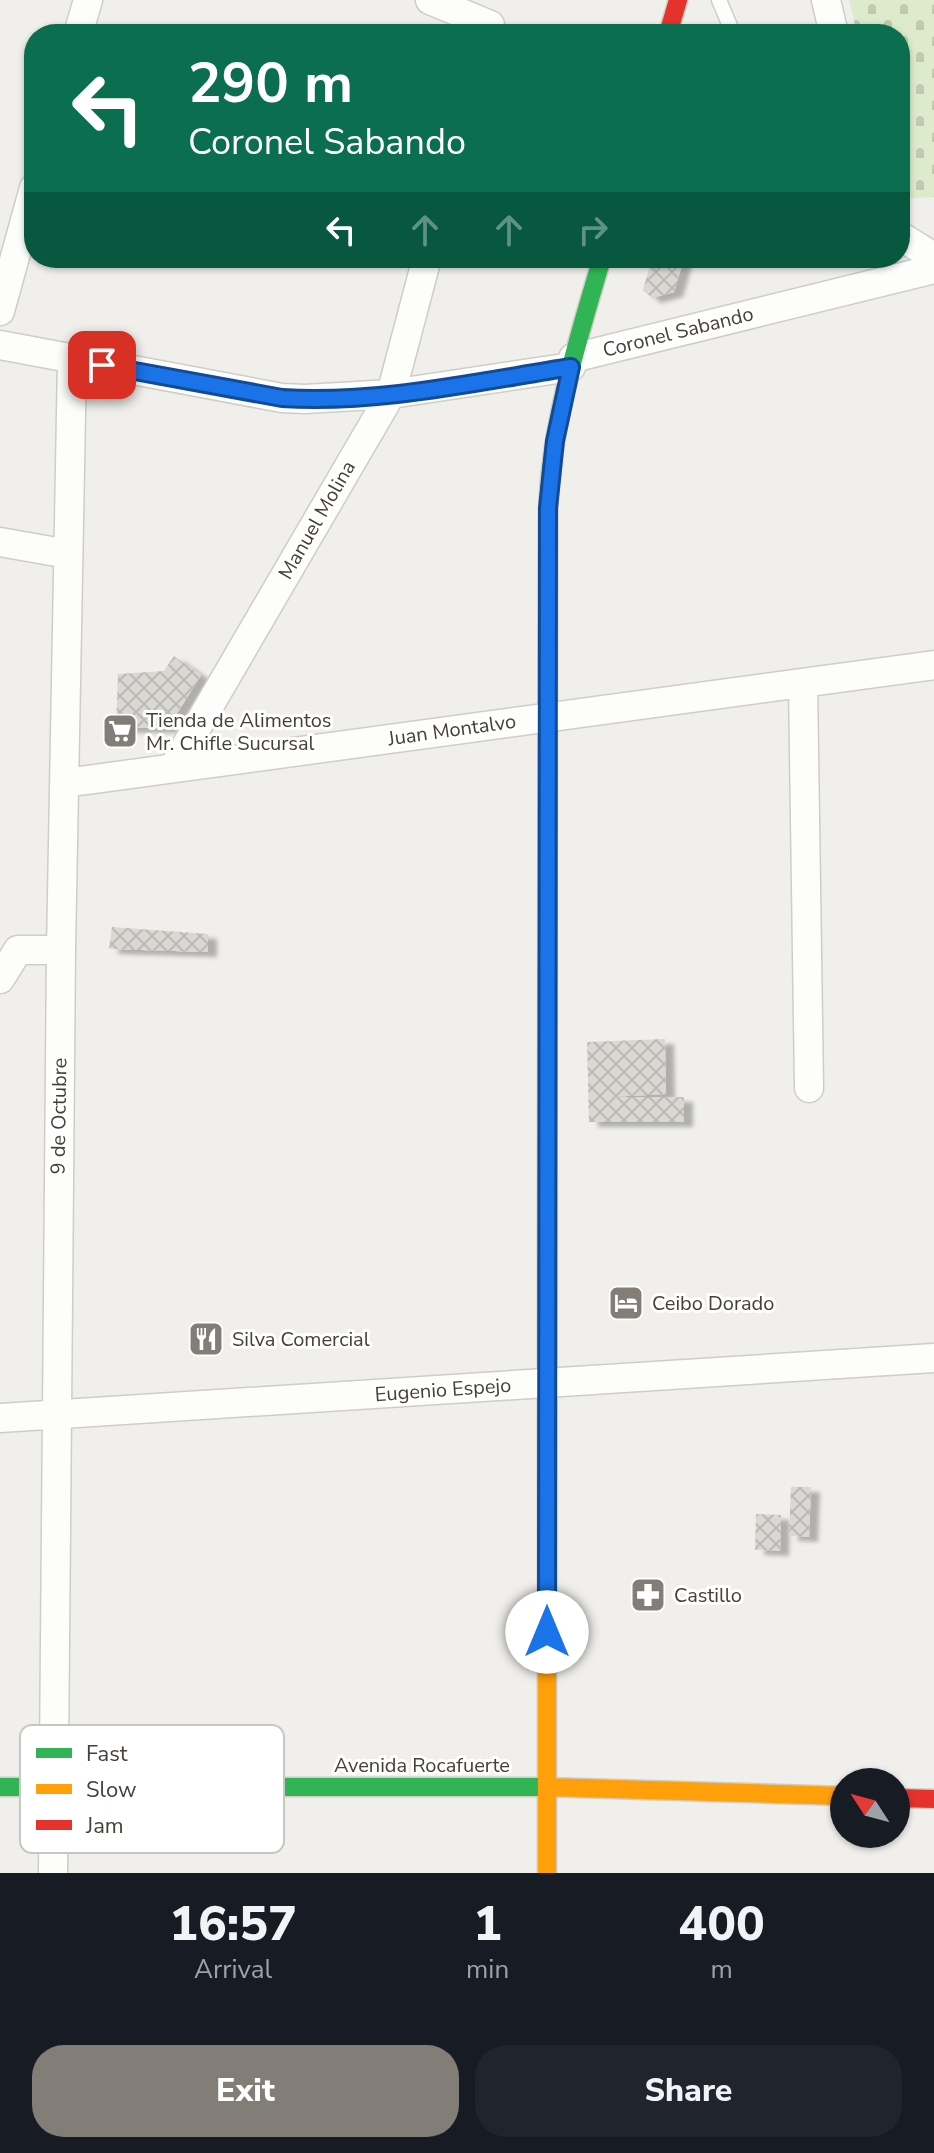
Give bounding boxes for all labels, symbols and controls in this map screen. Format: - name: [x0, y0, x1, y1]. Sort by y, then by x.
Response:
- text: 290 m: [188, 45, 353, 122]
- icon: left: [56, 56, 160, 160]
- text: Coronel Sabando: [188, 118, 466, 167]
- icon: left: [319, 208, 363, 252]
- icon: ahead: [403, 208, 447, 252]
- icon: ahead: [487, 208, 531, 252]
- icon: right: [571, 208, 615, 252]
- street label: Coronel Sabando: [600, 300, 756, 364]
- pin: [68, 331, 136, 399]
- icon: arrive: [80, 343, 124, 387]
- street label: Manuel Molina: [272, 456, 362, 584]
- place label: Tienda de Alimentos Mr. Chifle Sucursal: [146, 707, 331, 757]
- street label: Juan Montalvo: [385, 708, 518, 752]
- supermarket icon: Tienda de Alimentos Mr. Chifle Sucursal: [101, 712, 139, 750]
- street label: 9 de Octubre: [44, 1057, 74, 1175]
- hotel icon: Ceibo Dorado: [607, 1284, 645, 1322]
- place label: Ceibo Dorado: [652, 1290, 774, 1317]
- restaurant icon: Silva Comercial: [187, 1320, 225, 1358]
- place label: Silva Comercial: [232, 1326, 370, 1353]
- street label: Eugenio Espejo: [374, 1372, 512, 1408]
- pharmacy icon: Castillo: [629, 1576, 667, 1614]
- place label: Castillo: [674, 1582, 742, 1609]
- position arrow: [505, 1590, 589, 1674]
- legend: [20, 1725, 284, 1853]
- text: Fast: [86, 1739, 128, 1769]
- street label: Avenida Rocafuerte: [334, 1752, 510, 1779]
- north arrow: [830, 1768, 910, 1848]
- map controls: [830, 1768, 910, 1848]
- text: Slow: [86, 1775, 137, 1805]
- text: Jam: [85, 1811, 124, 1841]
- text: 16:57: [169, 1891, 297, 1957]
- text: 1: [473, 1891, 502, 1957]
- text: 400: [678, 1891, 765, 1957]
- text: Arrival: [194, 1952, 272, 1987]
- text: min: [466, 1952, 509, 1987]
- text: m: [710, 1952, 733, 1987]
- button: Exit: [32, 2045, 459, 2137]
- button: Share: [475, 2045, 902, 2137]

